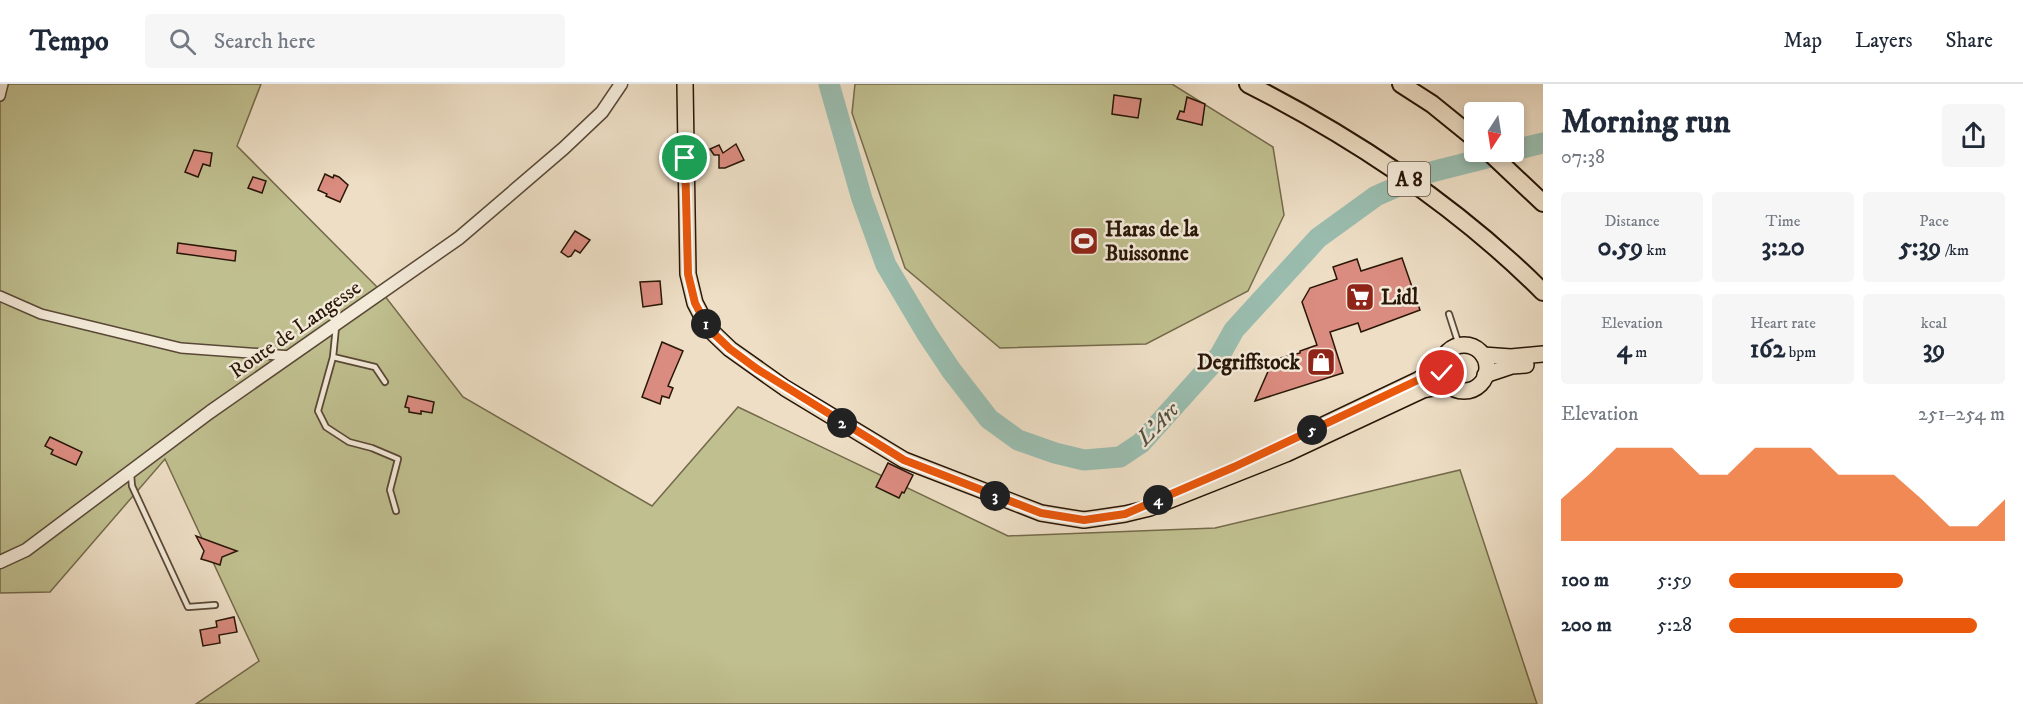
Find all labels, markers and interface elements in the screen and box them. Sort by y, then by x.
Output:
search box [145,14,565,68]
text: Tempo [30,24,109,59]
icon: search [166,25,199,58]
text: Search here [214,28,315,55]
text: Map [1783,28,1822,54]
text: Layers [1855,28,1913,54]
text: Share [1946,28,1993,54]
north arrow [1464,102,1524,162]
map controls [1464,102,1524,162]
text: Morning run [1561,102,1730,143]
button: share [1942,104,2005,167]
pin [659,132,710,183]
icon: arrive [668,141,701,174]
text: 07:38 [1561,145,1605,170]
road number: A 8 [1388,162,1430,196]
text: Distance [1604,211,1660,231]
text: Time [1766,211,1800,231]
text: Pace [1919,211,1949,231]
place label: Haras de la Buissonne [1105,217,1200,267]
sports icon: Haras de la Buissonne [1068,225,1100,257]
text: 0.59 [1597,231,1643,264]
text: 3:20 [1761,231,1805,264]
text: 5:39 [1899,231,1941,264]
text: km [1643,240,1667,260]
text: /km [1941,240,1969,260]
street label: Route de Langesse [225,275,367,385]
supermarket icon: Lidl [1344,281,1376,313]
place label: Lidl [1381,285,1419,311]
pin: 1 [691,309,721,339]
text: Elevation [1601,313,1663,333]
text: Heart rate [1750,313,1816,333]
text: kcal [1921,313,1947,333]
text: 1 [703,314,709,334]
text: 4 [1617,333,1632,366]
text: 162 [1750,333,1785,366]
text: 39 [1923,333,1945,366]
text: m [1632,342,1647,362]
text: bpm [1785,342,1816,362]
shop icon: Degriffstock [1305,346,1337,378]
pin [1416,347,1467,398]
place label: Degriffstock [1197,350,1301,376]
icon: check [1425,356,1458,389]
water label: L'Arc [1130,396,1186,453]
text: Elevation [1561,402,1638,427]
text: 251–254 m [1918,402,2005,427]
pin: 2 [827,408,857,438]
text: 2 [838,413,846,433]
pin: 5 [1297,415,1327,445]
text: 5 [1308,420,1316,440]
pin: 3 [980,481,1010,511]
pin: 4 [1143,485,1173,515]
text: 3 [992,486,998,506]
text: 4 [1153,490,1163,510]
text: 100 m [1561,568,1609,593]
text: 5:59 [1657,568,1692,593]
text: 200 m [1561,613,1612,638]
text: 5:28 [1657,613,1692,638]

